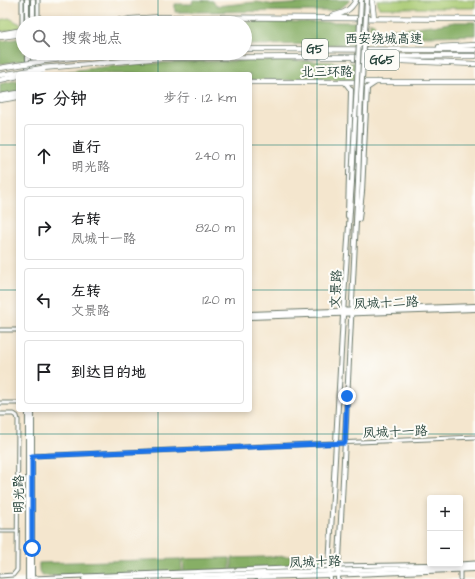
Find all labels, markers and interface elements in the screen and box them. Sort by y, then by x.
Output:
search box [16,16,252,60]
icon: search [30,27,52,49]
text: 搜索地点 [62,28,122,49]
street label: 西安绕城高速 [345,30,423,48]
road number: G5 [302,39,328,59]
road number: G65 [365,50,399,70]
street label: 北三环路 [301,63,353,81]
text: 15 分钟 [32,87,87,111]
text: 步行 · 1.2 km [164,89,236,107]
text: 直行 [71,137,101,158]
icon: ahead [33,145,55,167]
text: 240 m [195,147,235,165]
text: 明光路 [71,158,110,176]
text: 右转 [71,209,101,230]
icon: right [33,217,55,239]
text: 820 m [196,219,235,237]
text: 凤城十一路 [71,230,136,248]
street label: 文景路 [326,269,346,309]
text: 左转 [71,281,101,302]
icon: left [33,289,55,311]
text: 120 m [202,291,235,309]
street label: 凤城十二路 [353,293,419,313]
text: 文景路 [71,302,110,320]
icon: arrive [33,361,55,383]
text: 到达目的地 [71,362,146,383]
route end [338,387,356,405]
street label: 凤城十一路 [362,422,428,442]
street label: 明光路 [10,474,28,514]
map controls [427,495,463,567]
button: + [427,495,463,531]
button: − [427,531,463,567]
route start [23,539,41,557]
street label: 凤城十路 [289,552,341,572]

